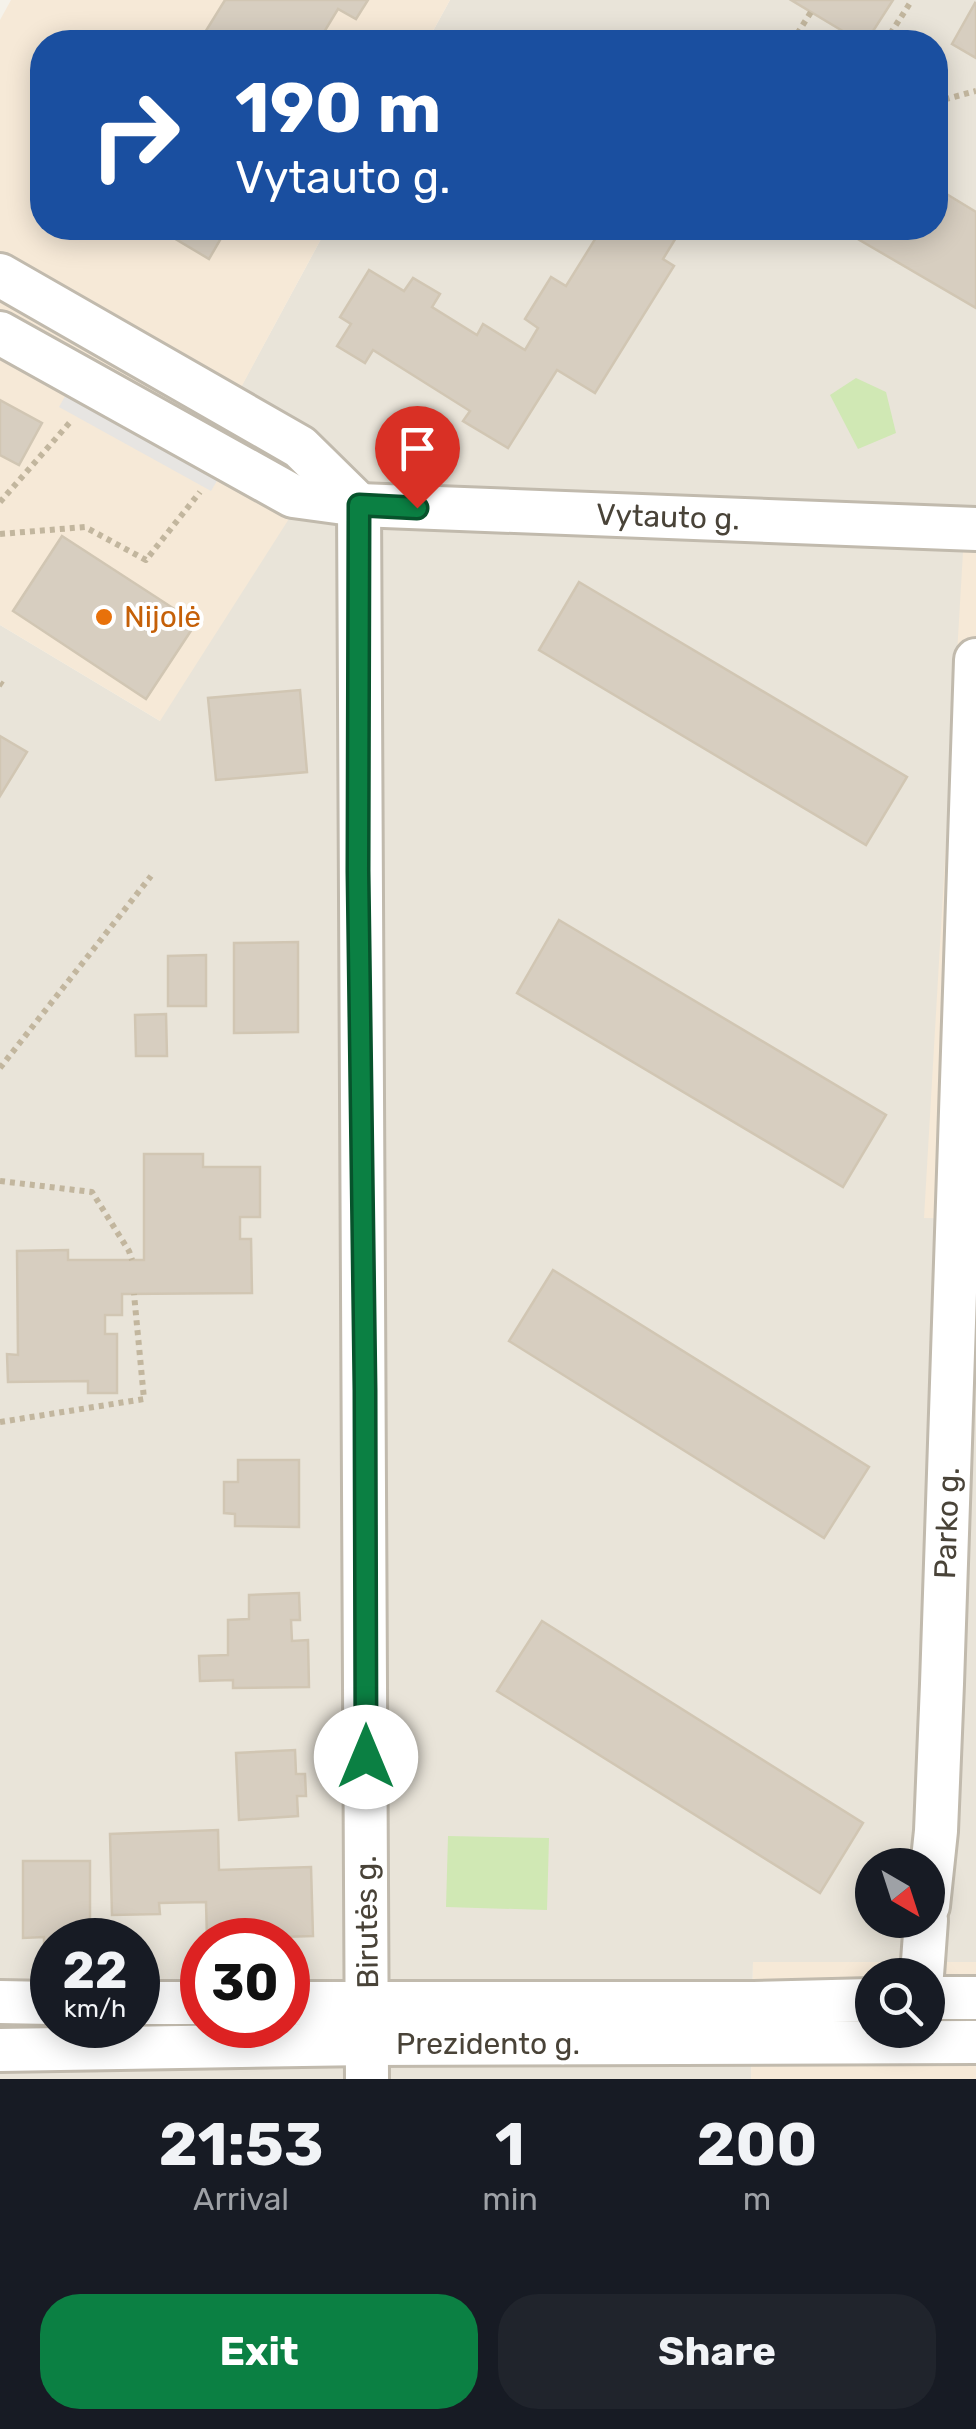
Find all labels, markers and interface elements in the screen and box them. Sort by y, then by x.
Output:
text: 190 m [235,67,441,150]
icon: right [70,70,200,200]
text: Vytauto g. [235,151,451,204]
pin [375,406,460,509]
icon: arrive [390,421,445,476]
street label: Vytauto g. [596,497,740,537]
place label: Nijolė [124,599,201,635]
marker: Nijolė [93,606,115,628]
street label: Parko g. [927,1467,967,1579]
position arrow [314,1705,418,1809]
north arrow [855,1848,945,1938]
map controls [855,1848,945,2048]
street label: Birutės g. [348,1855,386,1989]
speed limit sign: 30 [180,1918,310,2048]
text: 22 [63,1941,128,2001]
button: search [855,1958,945,2048]
text: km/h [64,1994,126,2023]
street label: Prezidento g. [396,2026,580,2062]
text: 21:53 [159,2109,323,2180]
text: 1 [495,2109,525,2180]
text: 200 [697,2109,817,2180]
text: Arrival [193,2180,289,2218]
text: min [482,2180,538,2218]
text: m [743,2180,771,2218]
button: Exit [40,2294,478,2409]
button: Share [498,2294,936,2409]

